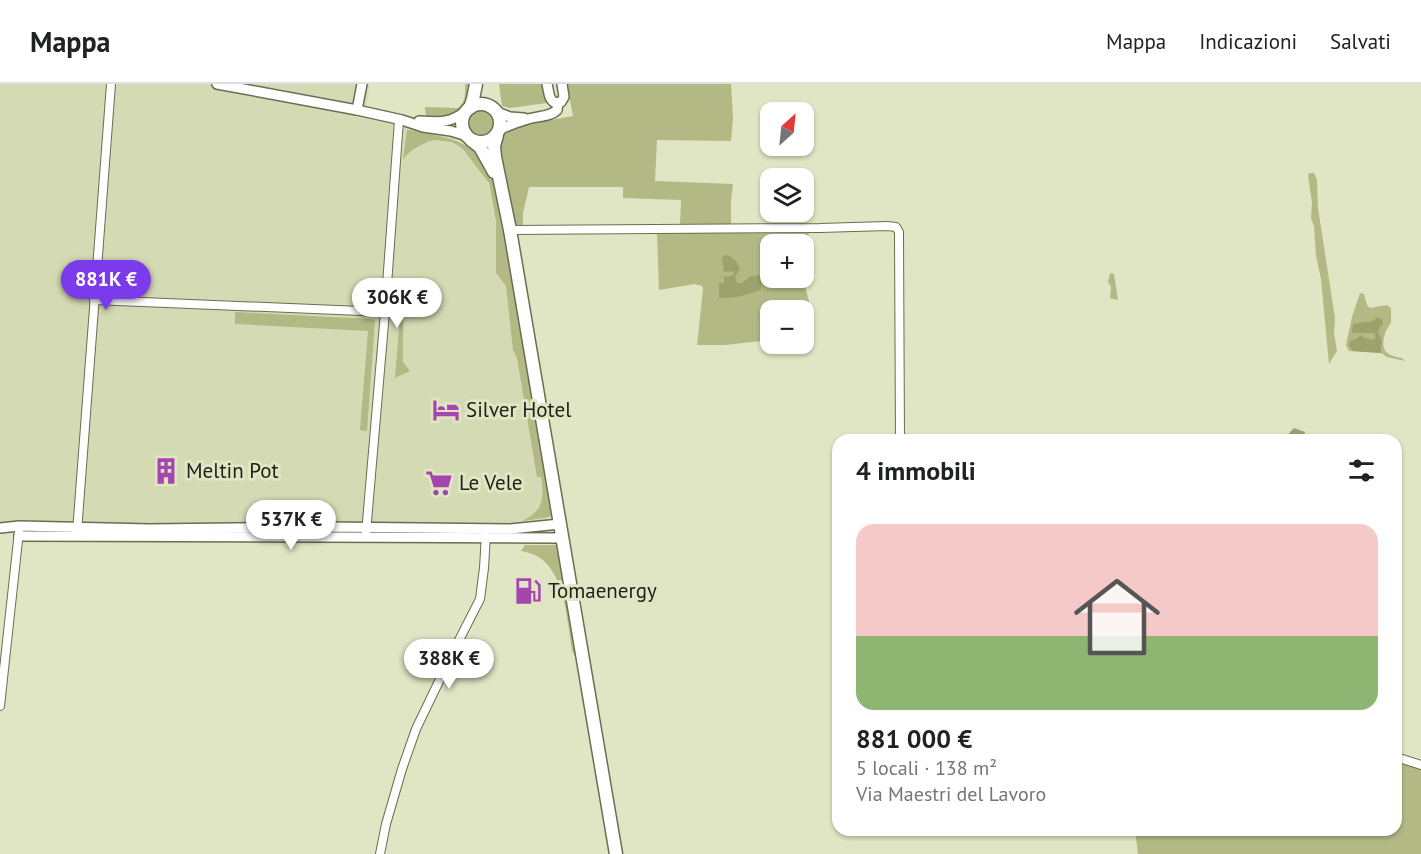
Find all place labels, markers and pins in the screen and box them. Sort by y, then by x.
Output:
pin: 881K € [57,260,155,311]
pin: 306K € [348,278,446,329]
hotel icon: Silver Hotel [431,395,461,425]
place label: Silver Hotel [466,396,571,423]
building icon: Meltin Pot [151,456,181,486]
place label: Meltin Pot [186,457,279,484]
supermarket icon: Le Vele [424,468,454,498]
place label: Le Vele [459,469,522,496]
pin: 537K € [242,500,340,551]
fuel station icon: Tomaenergy [513,576,543,606]
place label: Tomaenergy [548,577,657,604]
pin: 388K € [400,639,498,690]

